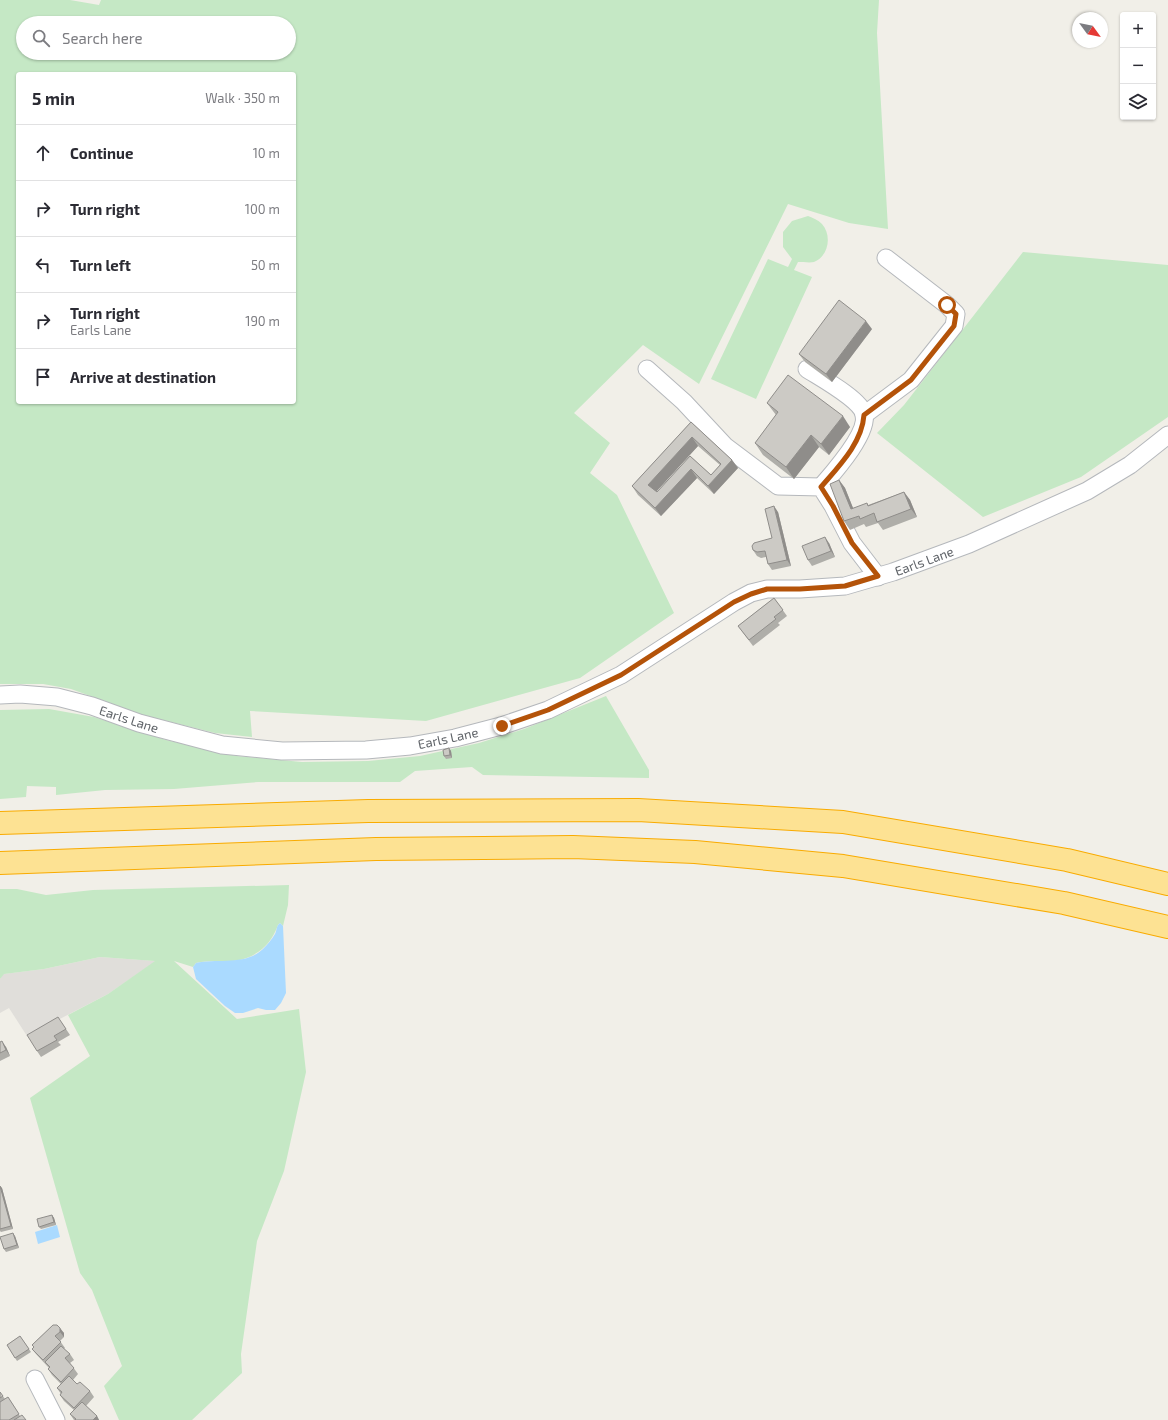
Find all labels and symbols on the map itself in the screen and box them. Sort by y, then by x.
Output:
north arrow [1072,12,1108,48]
route start [938,296,956,314]
street label: Earls Lane [892,543,956,579]
street label: Earls Lane [97,702,161,736]
route end [493,717,511,735]
street label: Earls Lane [416,724,480,752]

